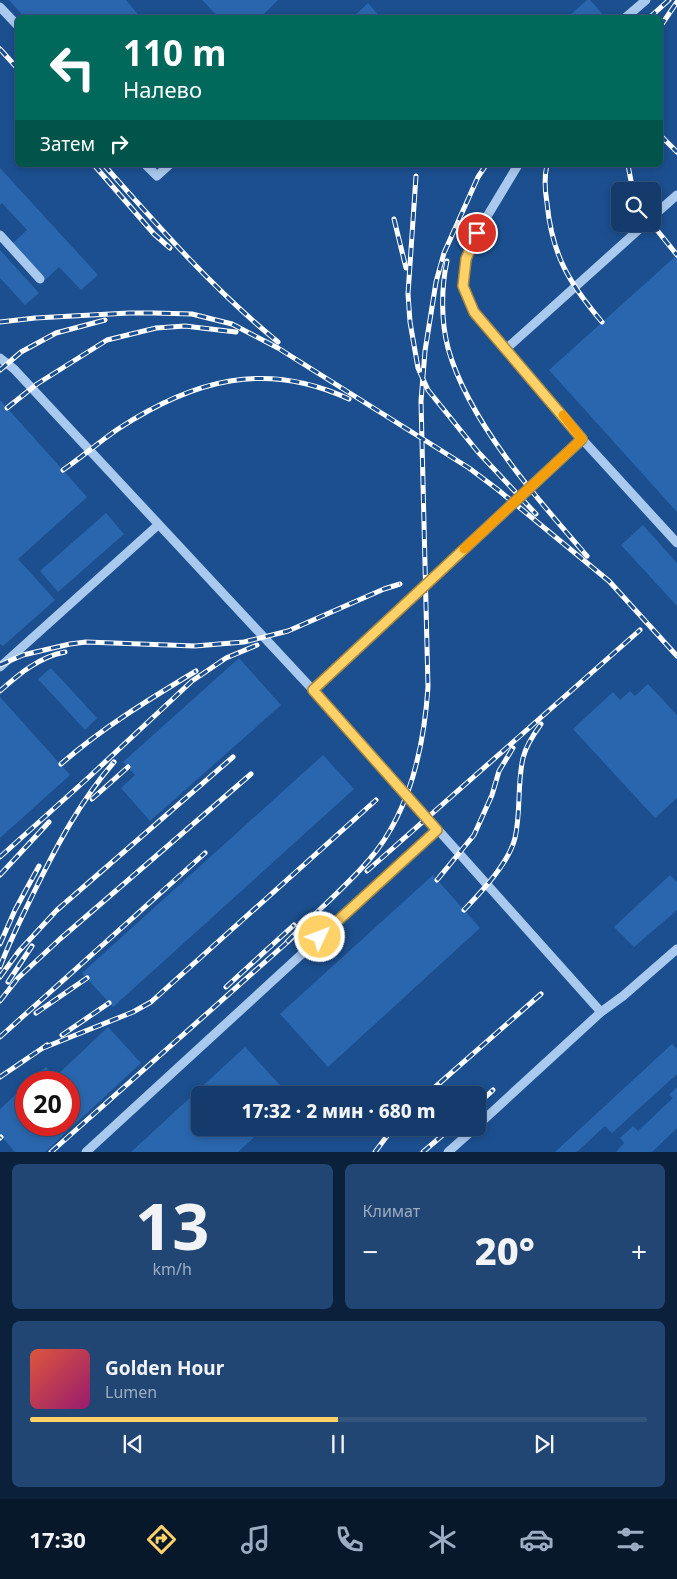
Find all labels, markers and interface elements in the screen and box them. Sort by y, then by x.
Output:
text: 110 m [123,29,226,76]
icon: left [40,35,105,100]
text: Налево [123,74,202,104]
icon: right [105,130,133,158]
text: Затем [40,131,95,157]
map controls [611,182,661,232]
button: search [611,182,661,232]
pin [456,212,498,254]
icon: arrive [463,219,491,247]
position arrow [293,910,345,962]
speed limit sign: 20 [15,1071,80,1136]
text: 17:32 · 2 мин · 680 m [242,1098,435,1124]
text: 13 [135,1181,209,1269]
text: Климат [363,1200,420,1222]
text: 20° [475,1224,535,1276]
text: − [363,1232,379,1270]
text: + [631,1232,647,1270]
text: km/h [153,1258,192,1280]
text: Golden Hour [105,1355,224,1381]
text: Lumen [105,1381,157,1403]
icon: previous [119,1430,147,1458]
icon: pause [324,1430,352,1458]
icon: next [530,1430,558,1458]
icon: directions [144,1522,179,1557]
icon: music [238,1522,273,1557]
icon: phone [332,1522,367,1557]
icon: climate [425,1522,460,1557]
icon: car [519,1522,554,1557]
icon: filters [613,1522,648,1557]
text: 17:30 [29,1524,86,1554]

